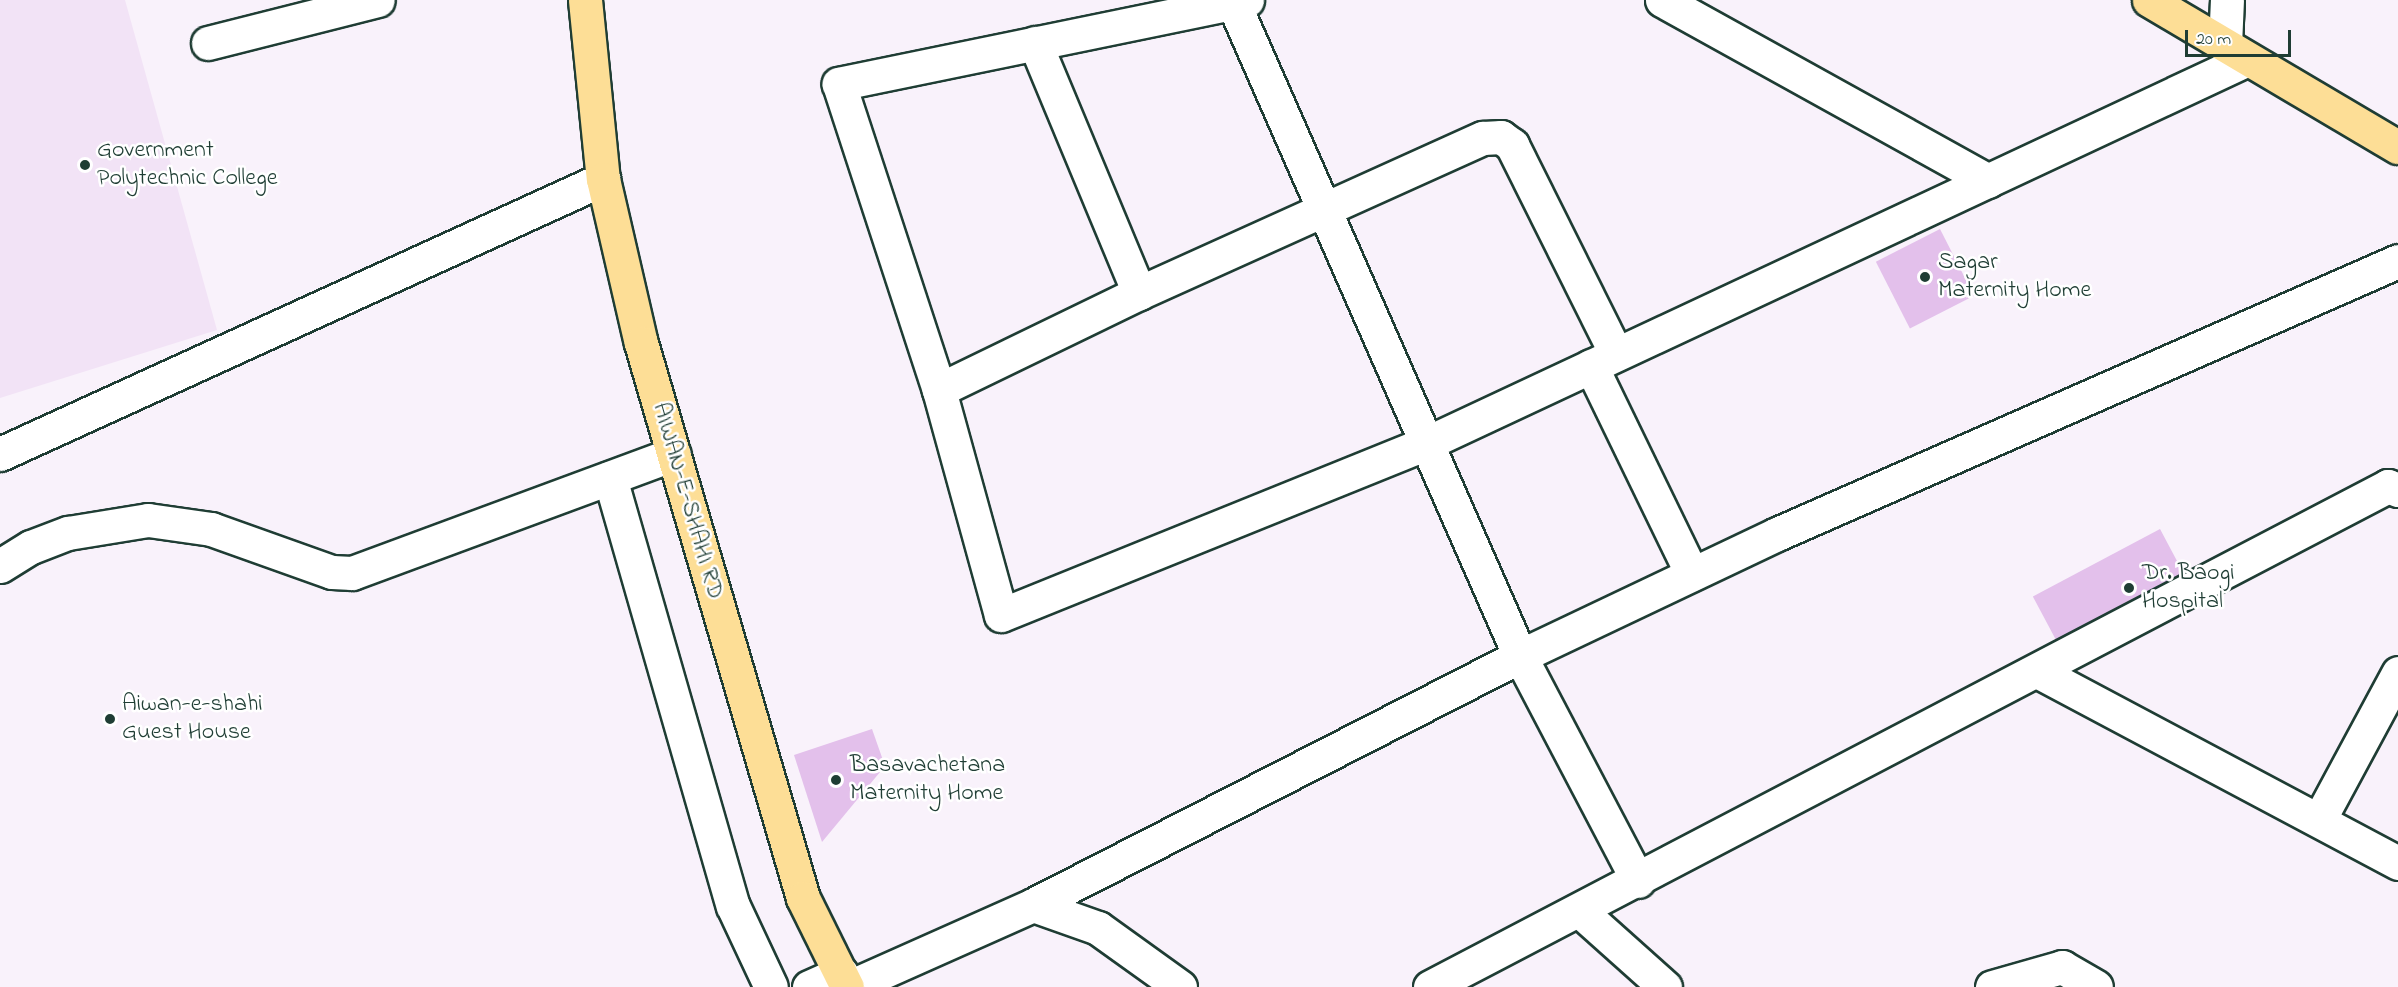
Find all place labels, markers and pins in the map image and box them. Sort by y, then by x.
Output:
place label: Government Polytechnic College [97,137,278,193]
marker: Government Polytechnic College [78,158,92,172]
place label: Sagar Maternity Home [1938,249,2091,305]
marker: Sagar Maternity Home [1916,268,1934,286]
place label: Dr. Baogi Hospital [2142,560,2235,616]
marker: Dr. Baogi Hospital [2120,579,2138,597]
place label: Aiwan-e-shahi Guest House [122,691,263,747]
marker: Aiwan-e-shahi Guest House [103,712,117,726]
place label: Basavachetana Maternity Home [850,752,1005,808]
marker: Basavachetana Maternity Home [827,771,845,789]

